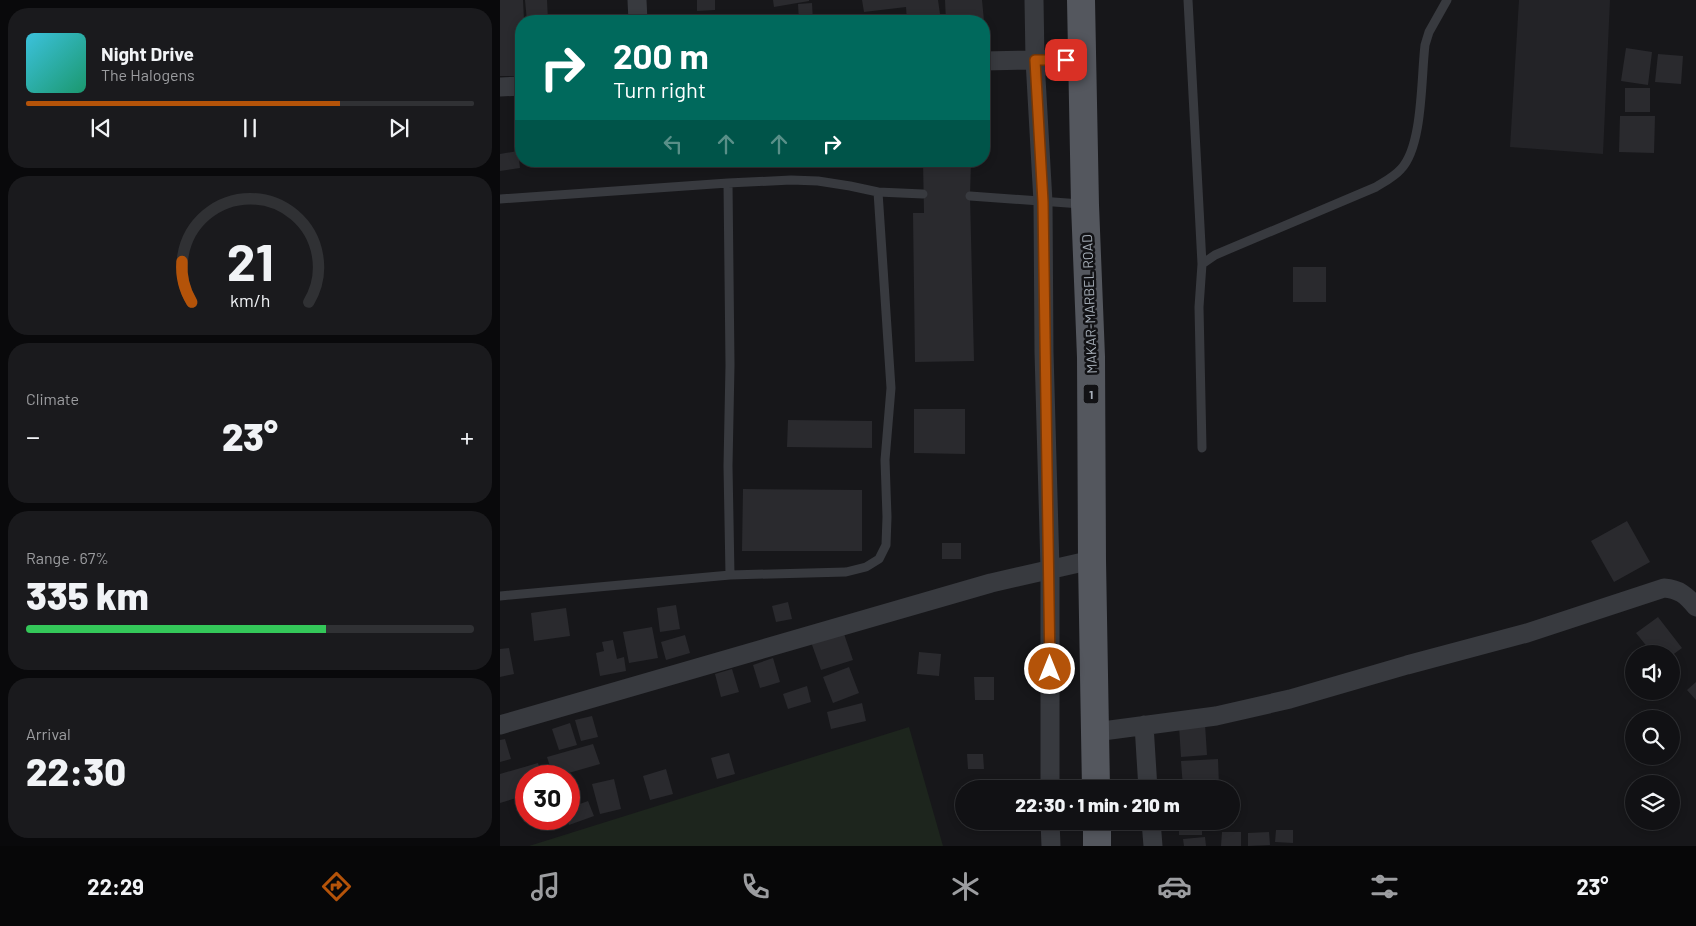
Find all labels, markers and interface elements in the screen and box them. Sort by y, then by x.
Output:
text: 200 m [613,34,709,76]
icon: right [530,35,595,100]
pin [1045,39,1087,81]
text: Night Drive [101,42,194,65]
icon: arrive [1052,46,1080,74]
text: The Halogens [101,65,195,84]
text: Turn right [613,76,706,102]
icon: previous [87,114,115,142]
icon: pause [236,114,264,142]
icon: next [385,114,413,142]
icon: left [659,130,687,158]
icon: ahead [712,130,740,158]
icon: ahead [765,130,793,158]
icon: right [818,130,846,158]
text: 21 [226,229,274,291]
street label: MAKAR-MARBEL ROAD [1078,234,1100,374]
text: km/h [230,289,270,311]
road number: 1 [1084,384,1098,404]
text: Climate [26,389,79,408]
text: 23° [222,413,278,459]
text: − [26,419,40,453]
text: + [460,419,474,453]
text: Range · 67% [26,548,109,567]
text: 335 km [26,572,149,618]
position arrow [1023,642,1075,694]
map controls [1625,645,1680,830]
button: sound [1625,645,1680,700]
button: search [1625,710,1680,765]
text: Arrival [26,724,71,743]
text: 22:30 [26,748,126,794]
speed limit sign: 30 [515,765,580,830]
button: layers [1625,775,1680,830]
text: 22:30 · 1 min · 210 m [1015,793,1180,816]
icon: directions [319,869,354,904]
icon: music [528,869,563,904]
icon: phone [738,869,773,904]
icon: climate [948,869,983,904]
icon: car [1157,869,1192,904]
icon: filters [1367,869,1402,904]
text: 22:29 [87,873,144,899]
text: 23° [1576,873,1609,899]

